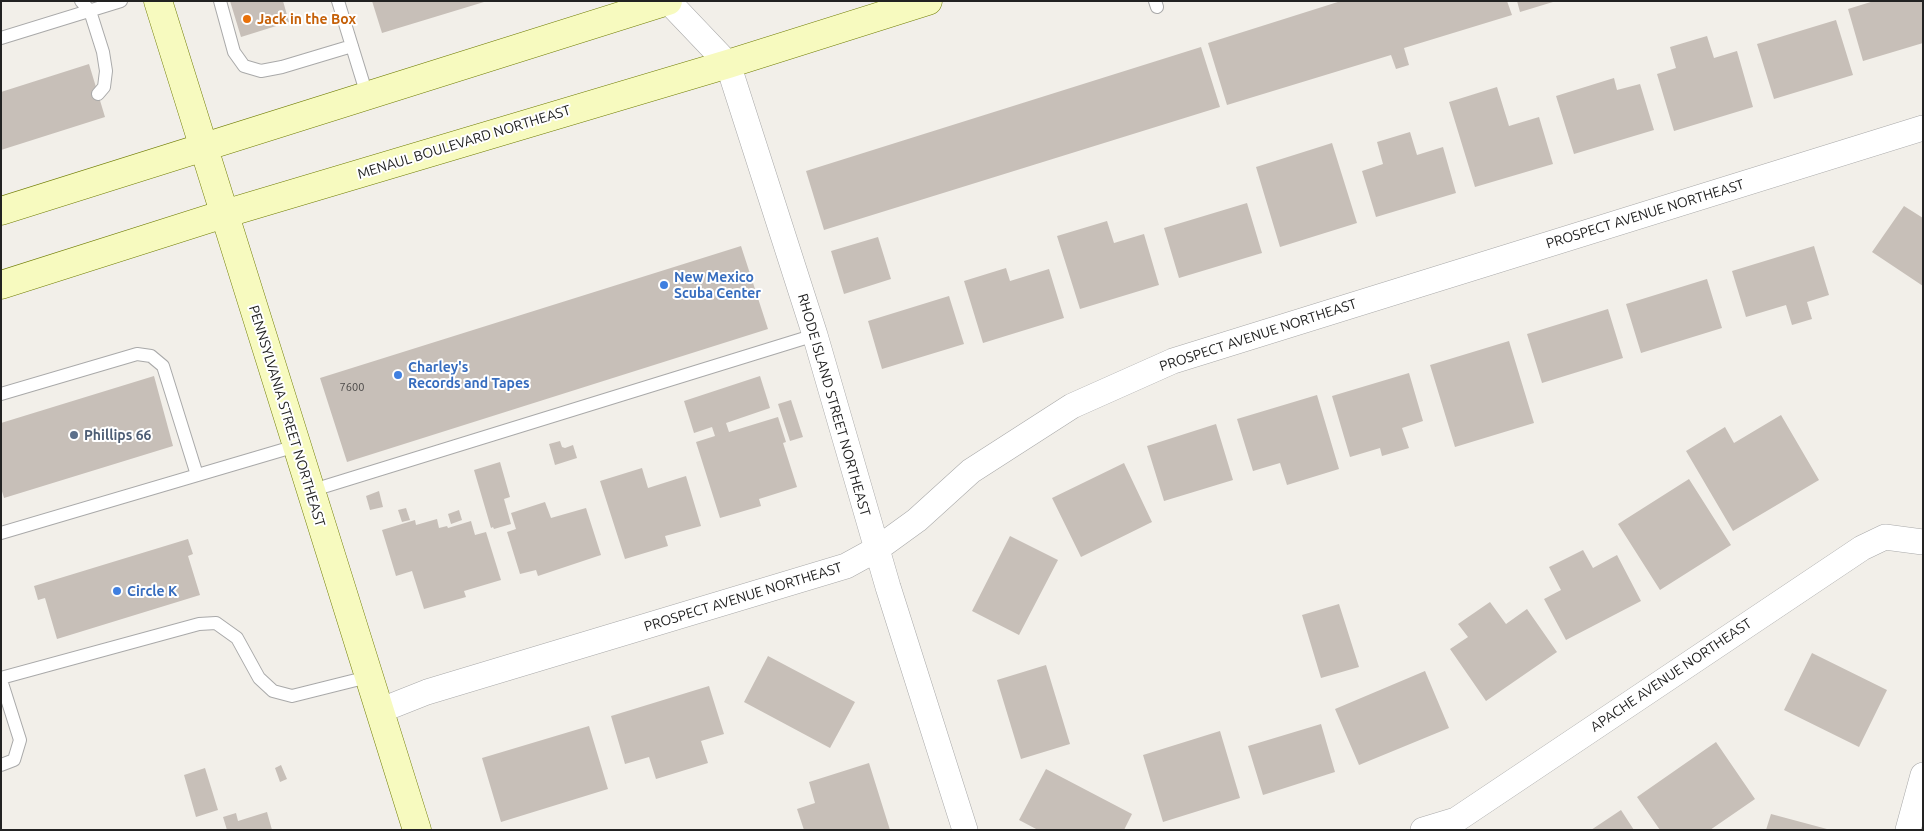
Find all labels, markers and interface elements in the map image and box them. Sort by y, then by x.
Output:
place label: Jack in the Box [257,11,356,27]
marker: Jack in the Box [241,13,253,25]
street label: MENAUL BOULEVARD NORTHEAST [355,102,573,182]
street label: PROSPECT AVENUE NORTHEAST [1544,176,1746,252]
place label: New Mexico Scuba Center [674,269,761,302]
marker: New Mexico Scuba Center [658,279,670,291]
street label: RHODE ISLAND STREET NORTHEAST [794,292,874,518]
street label: PROSPECT AVENUE NORTHEAST [1157,295,1359,375]
street label: PENNSYLVANIA STREET NORTHEAST [245,303,329,529]
place label: Charley's Records and Tapes [408,359,530,392]
marker: Charley's Records and Tapes [392,369,404,381]
house number: 7600 [340,380,364,394]
place label: Phillips 66 [84,427,151,443]
marker: Phillips 66 [68,429,80,441]
street label: PROSPECT AVENUE NORTHEAST [642,559,844,635]
place label: Circle K [127,583,177,599]
marker: Circle K [111,585,123,597]
street label: APACHE AVENUE NORTHEAST [1587,615,1755,735]

